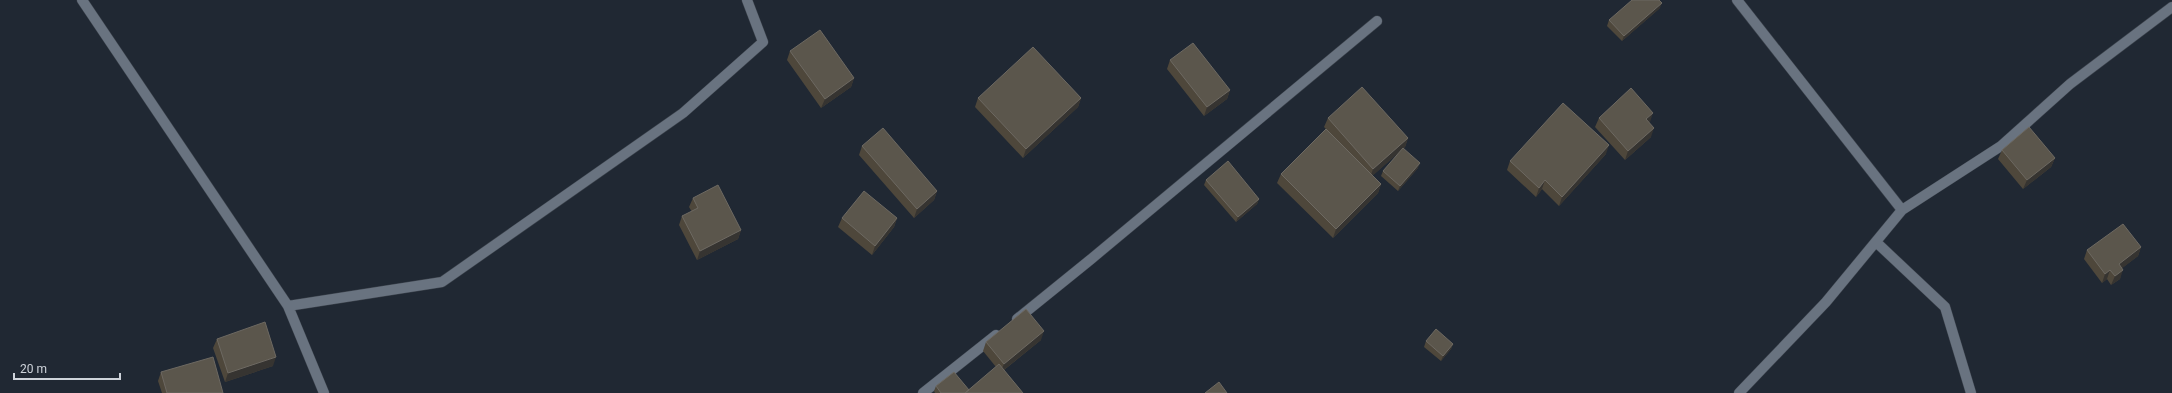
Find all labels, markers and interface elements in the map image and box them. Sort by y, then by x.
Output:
scale bar [14,355,120,381]
text: 20 m [20,362,47,376]

